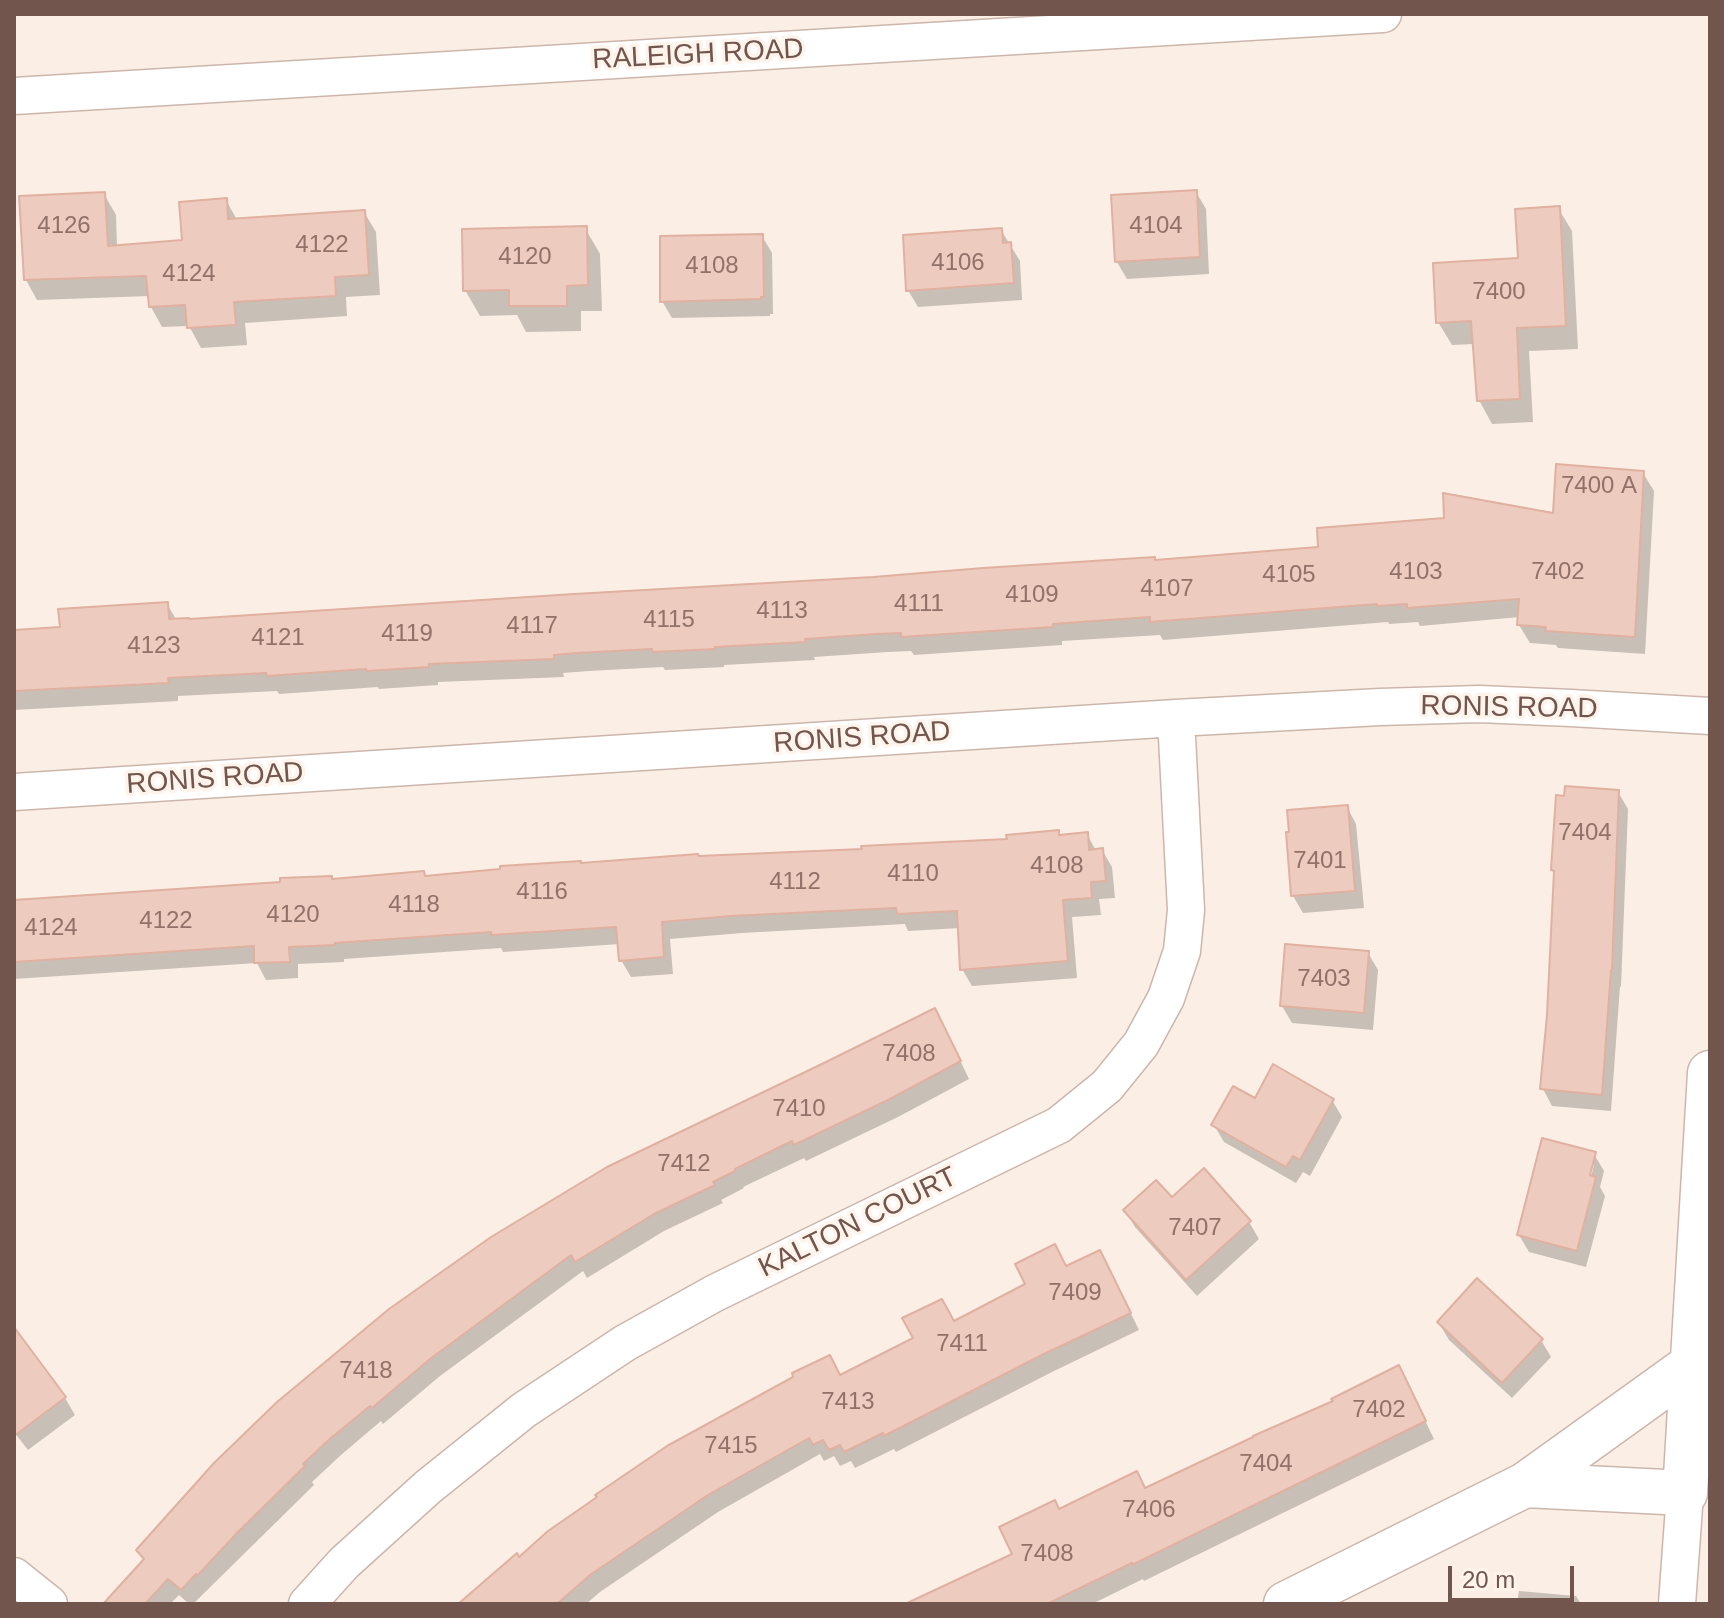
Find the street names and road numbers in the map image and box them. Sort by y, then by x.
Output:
street label: RALEIGH ROAD [591,33,805,77]
street label: RONIS ROAD [1420,690,1598,726]
street label: RONIS ROAD [772,715,952,761]
street label: RONIS ROAD [125,756,305,802]
street label: KALTON COURT [753,1160,963,1286]

